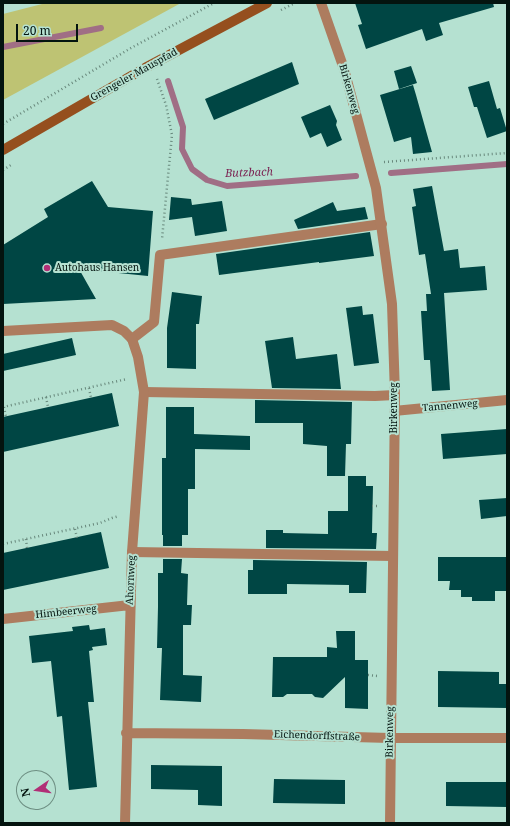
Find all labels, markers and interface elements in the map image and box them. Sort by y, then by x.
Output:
scale bar [18,16,80,42]
text: 20 m [23,22,51,39]
street label: Grengeler Mauspfad [88,46,180,104]
street label: Birkenweg [336,63,362,115]
water label: Butzbach [225,166,273,180]
place label: Autohaus Hansen [55,262,139,274]
marker: Autohaus Hansen [42,263,52,273]
street label: Birkenweg [388,382,400,434]
street label: Tannenweg [422,398,478,414]
street label: Ahornweg [124,555,138,605]
street label: Himbeerweg [35,603,97,621]
street label: Birkenweg [384,706,396,758]
street label: Eichendorffstraße [274,728,360,744]
north arrow [16,770,56,810]
text: N [17,787,33,799]

